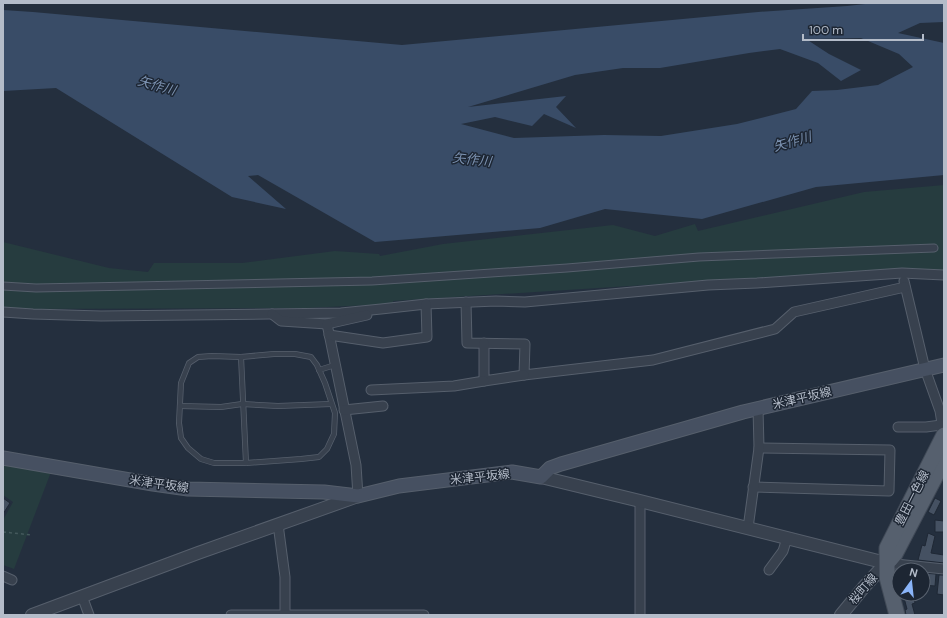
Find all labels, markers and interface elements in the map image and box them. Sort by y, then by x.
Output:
scale bar [803,16,923,42]
text: 100 m [809,22,843,38]
water label: 矢作川 [136,72,180,100]
water label: 矢作川 [771,127,815,155]
water label: 矢作川 [452,149,494,170]
street label: 米津平坂線 [771,383,833,413]
street label: 米津平坂線 [449,466,511,488]
street label: 豊田一色線 [891,468,933,528]
street label: 米津平坂線 [128,472,190,496]
north arrow [891,562,931,602]
text: N [908,565,919,580]
street label: 桜町線 [845,570,881,608]

